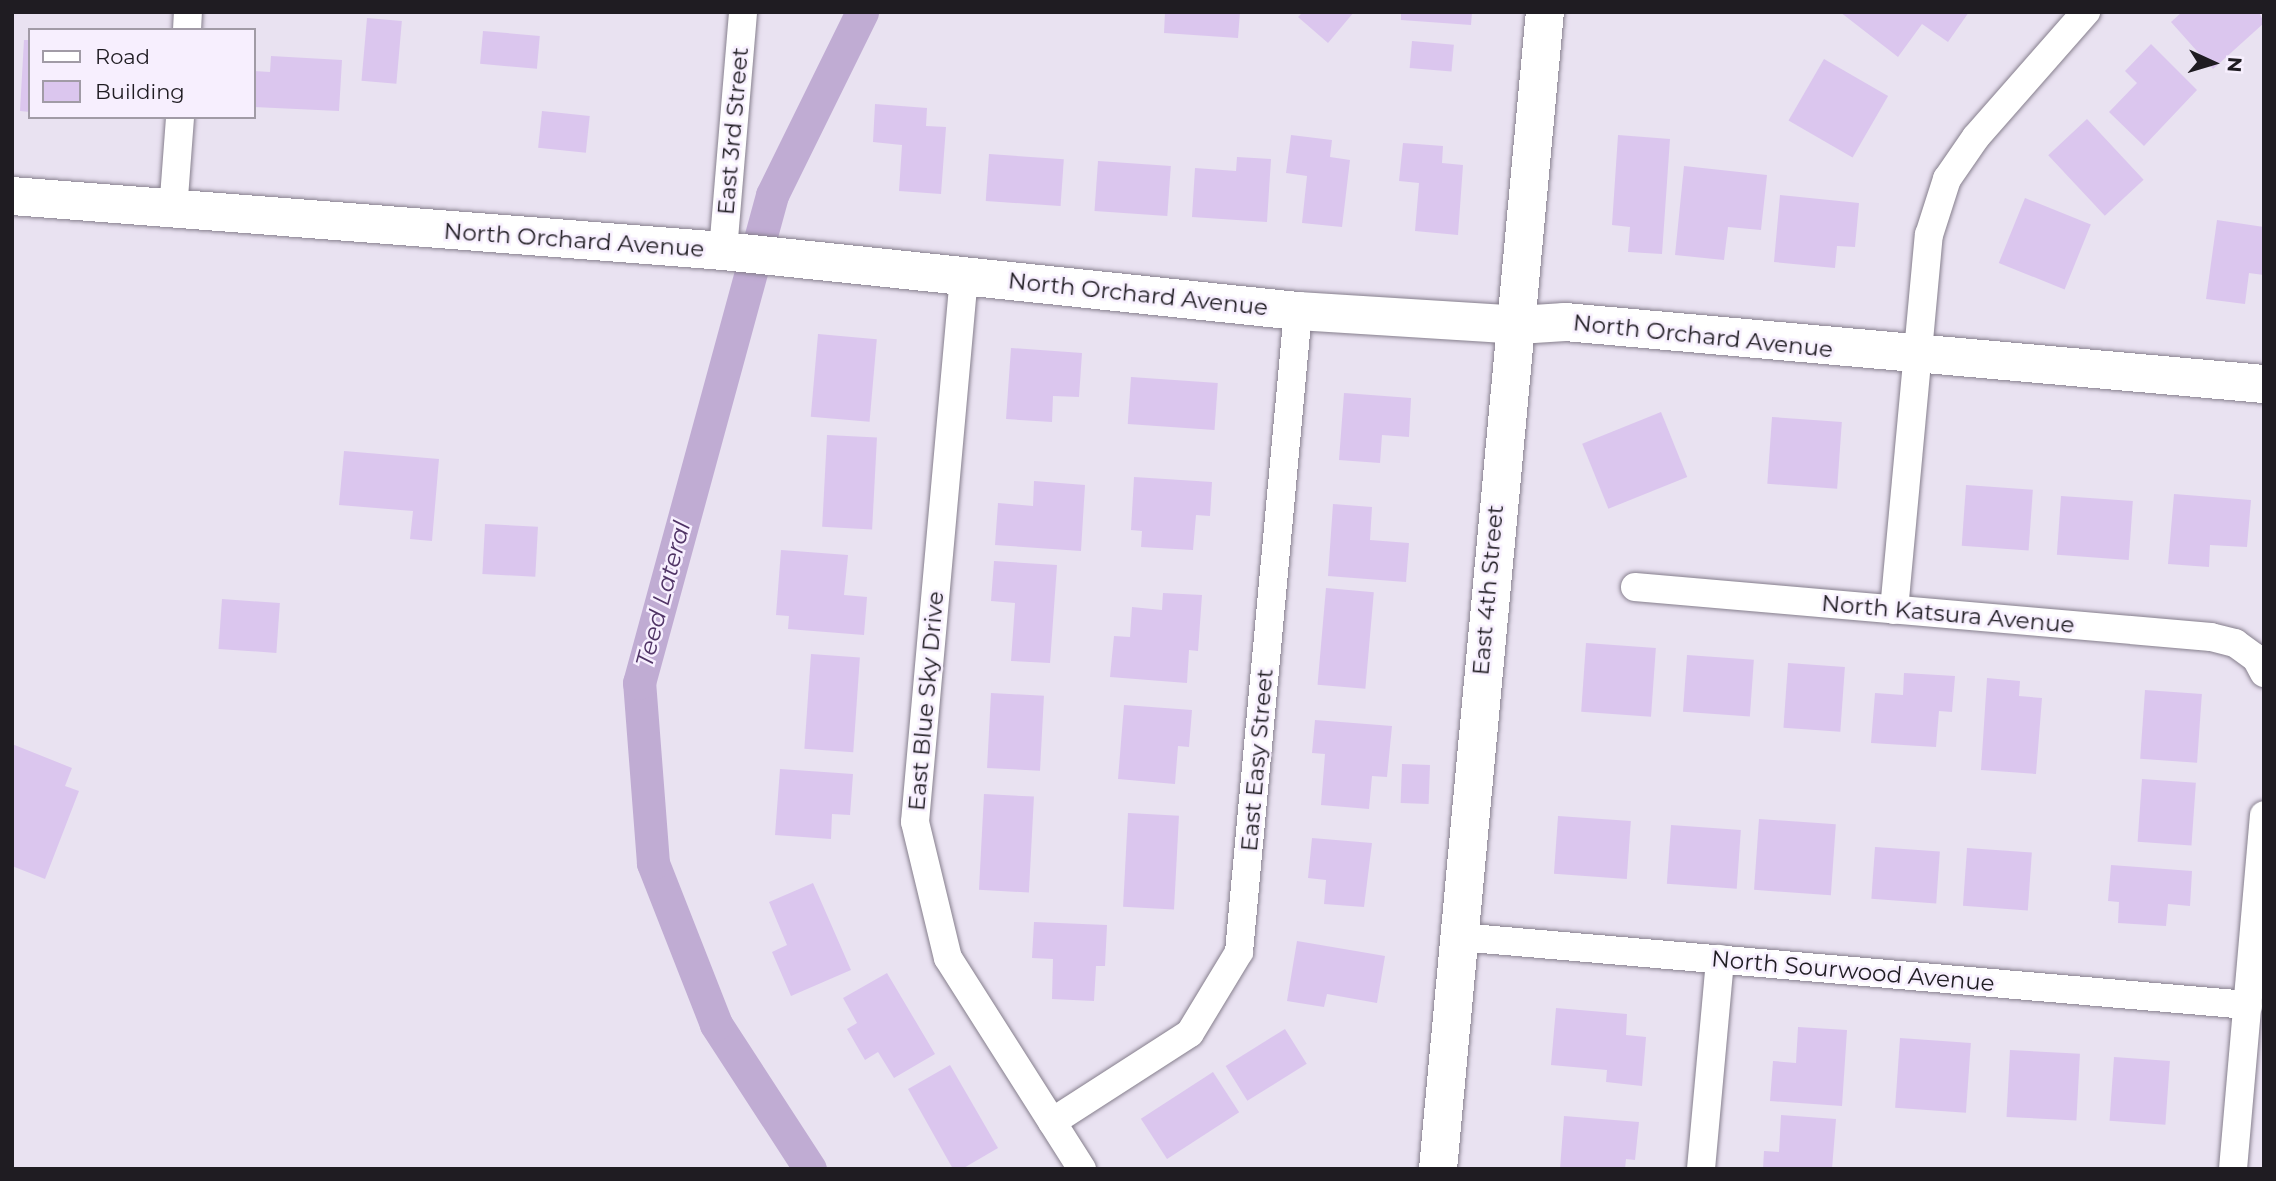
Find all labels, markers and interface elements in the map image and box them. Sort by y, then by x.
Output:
legend [28,28,256,119]
north arrow [2178,28,2248,98]
text: Road [95,44,150,69]
street label: East 3rd Street [712,46,754,216]
text: N [2222,56,2246,73]
text: Building [95,79,185,104]
street label: North Orchard Avenue [443,217,705,263]
street label: North Orchard Avenue [1007,267,1269,321]
street label: North Orchard Avenue [1572,309,1834,363]
street label: East 4th Street [1467,504,1509,676]
water label: Teed Lateral [630,518,696,670]
street label: North Katsura Avenue [1820,589,2076,639]
street label: East Blue Sky Drive [903,590,949,812]
street label: East Easy Street [1235,667,1279,853]
street label: North Sourwood Avenue [1710,945,1996,997]

